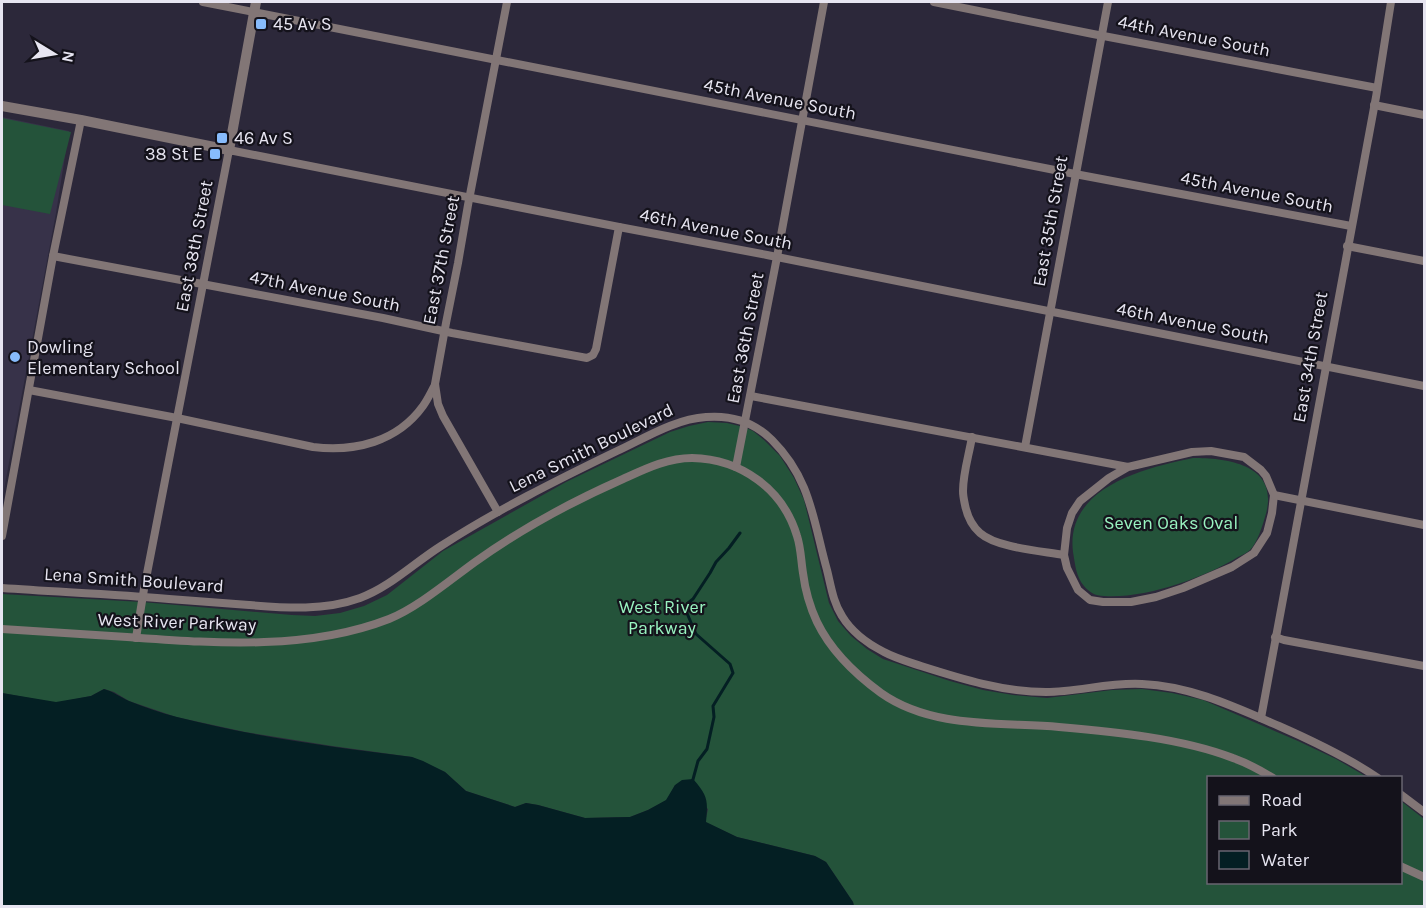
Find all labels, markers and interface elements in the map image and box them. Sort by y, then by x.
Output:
street label: 44th Avenue South [1116,10,1272,62]
place label: 45 Av S [273,13,332,35]
marker: 45 Av S [254,17,268,31]
north arrow [24,24,84,84]
text: N [58,49,79,64]
street label: 45th Avenue South [702,73,858,125]
place label: 46 Av S [234,127,293,149]
marker: 46 Av S [215,131,229,145]
place label: 38 St E [145,143,203,165]
marker: 38 St E [208,147,222,161]
street label: East 35th Street [1028,154,1072,288]
street label: 45th Avenue South [1179,166,1335,218]
street label: East 38th Street [170,178,218,314]
street label: East 37th Street [418,193,464,326]
street label: 46th Avenue South [638,203,794,255]
street label: 47th Avenue South [248,266,402,316]
street label: East 36th Street [722,271,769,405]
street label: East 34th Street [1288,290,1332,424]
street label: 46th Avenue South [1115,297,1271,349]
place label: Dowling Elementary School [27,336,180,379]
marker: Dowling Elementary School [8,350,22,364]
street label: Lena Smith Boulevard [505,399,677,497]
park label: Seven Oaks Oval [1104,512,1238,534]
street label: Lena Smith Boulevard [43,563,225,597]
park label: West River Parkway [619,596,706,639]
street label: West River Parkway [97,608,257,636]
legend [1207,776,1402,884]
text: Road [1261,789,1302,811]
text: Park [1261,819,1298,841]
text: Water [1261,849,1309,871]

